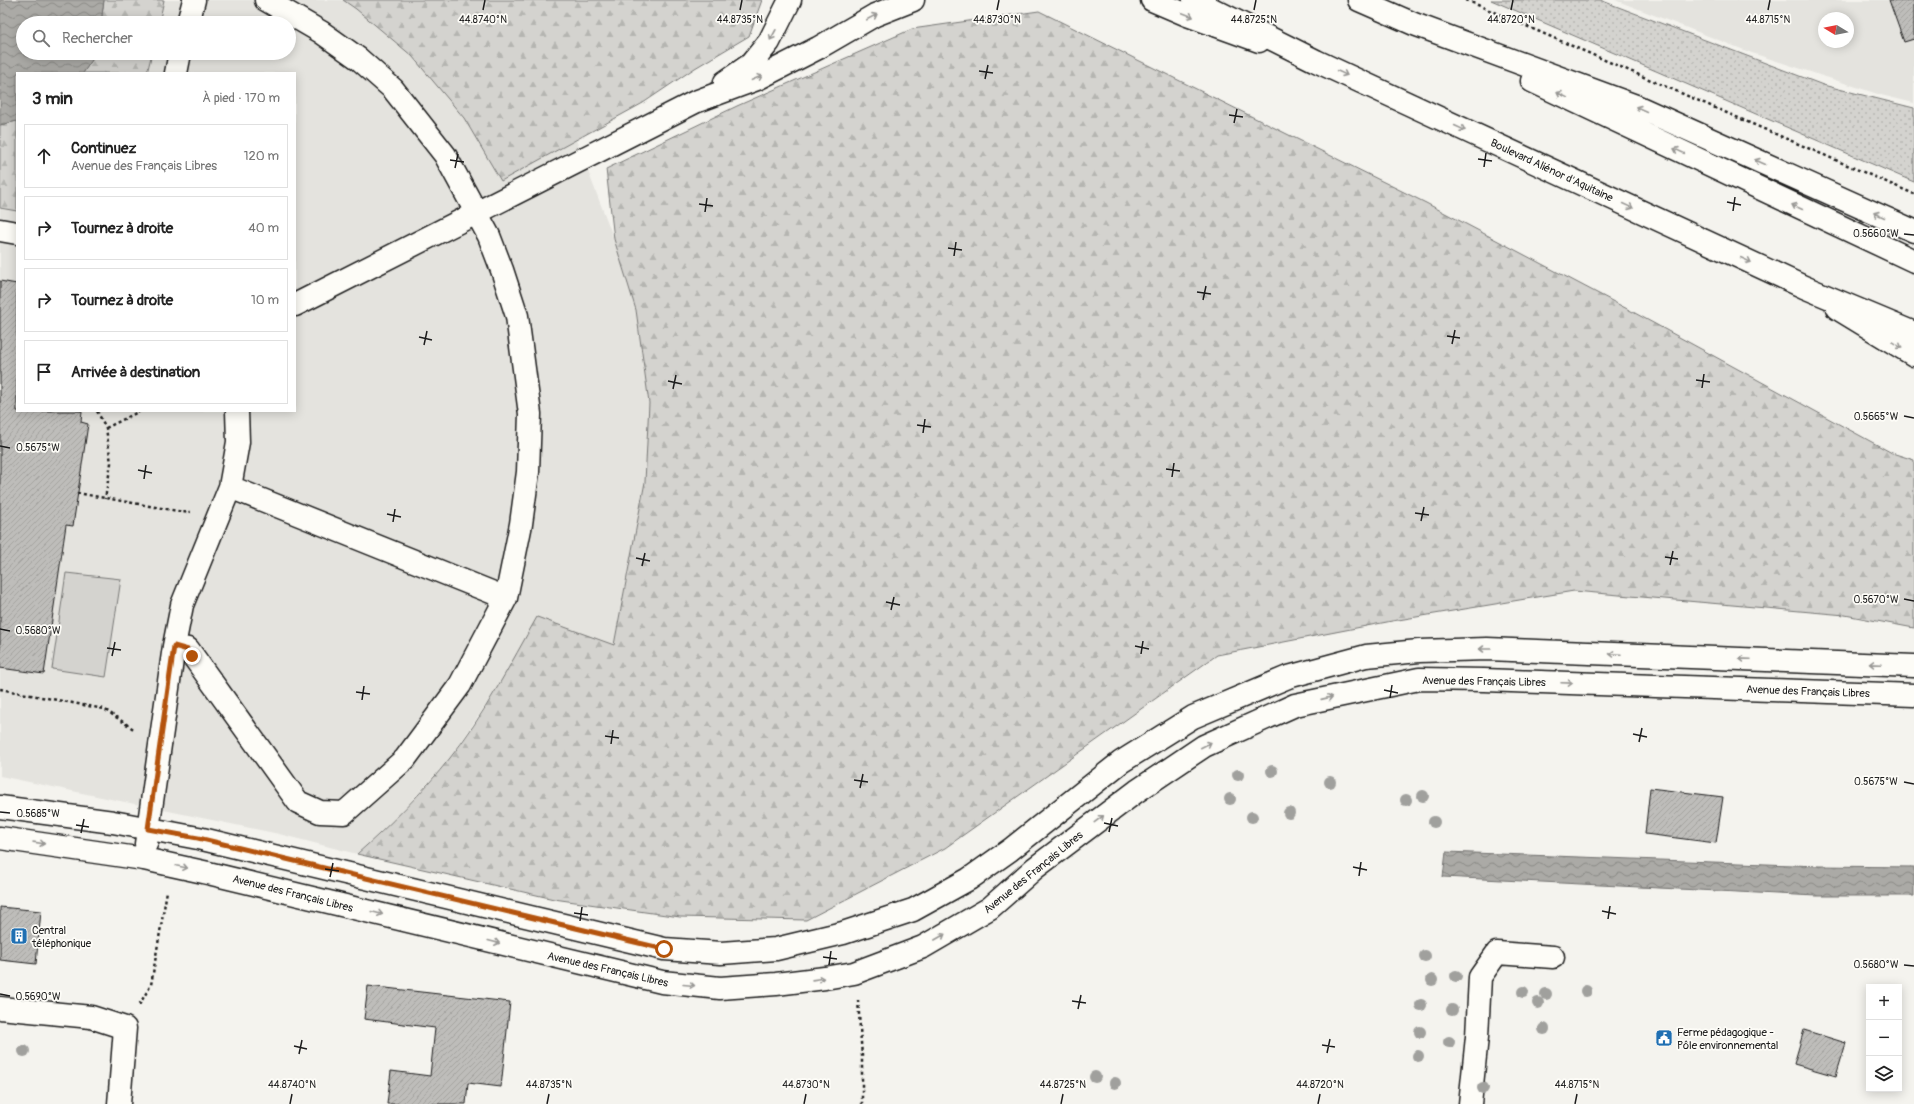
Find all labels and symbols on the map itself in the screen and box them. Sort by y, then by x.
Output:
one-way arrow [1182,12,1194,20]
north arrow [1818,12,1854,48]
one-way arrow [866,13,878,21]
text: 44.8740°N [459,14,507,26]
text: 44.8735°N [717,14,763,26]
text: 44.8730°N [973,14,1021,26]
text: 44.8725°N [1231,14,1277,26]
text: 44.8720°N [1487,14,1535,26]
text: 44.8715°N [1746,14,1791,26]
one-way arrow [768,29,776,41]
one-way arrow [1335,70,1347,77]
one-way arrow [751,74,763,82]
one-way arrow [1556,91,1568,98]
one-way arrow [1636,104,1648,112]
one-way arrow [1453,125,1465,132]
street label: Boulevard Aliénor d'Aquitaine [1488,136,1616,205]
one-way arrow [1673,147,1685,155]
one-way arrow [1754,157,1766,165]
one-way arrow [1622,203,1634,210]
one-way arrow [1791,203,1803,210]
one-way arrow [1873,210,1885,218]
text: 0.5660°W [1853,228,1899,240]
one-way arrow [1740,257,1752,264]
one-way arrow [1891,341,1903,349]
text: 0.5665°W [1854,411,1899,423]
text: 0.5675°W [16,442,60,454]
text: 0.5670°W [1853,594,1899,606]
text: 0.5680°W [15,625,61,637]
one-way arrow [1479,645,1492,653]
route end [183,647,201,665]
one-way arrow [1609,650,1622,658]
one-way arrow [1739,655,1752,663]
one-way arrow [1869,660,1882,668]
street label: Avenue des Français Libres [1422,674,1546,689]
one-way arrow [1560,679,1573,686]
street label: Avenue des Français Libres [1746,683,1870,700]
one-way arrow [1320,693,1333,701]
one-way arrow [1200,741,1212,748]
text: 0.5675°W [1854,776,1898,788]
text: 0.5685°W [16,808,60,820]
one-way arrow [1094,815,1105,823]
street label: Avenue des Français Libres [981,828,1086,916]
one-way arrow [32,840,45,847]
one-way arrow [175,864,188,872]
street label: Avenue des Français Libres [231,872,355,915]
one-way arrow [370,910,383,918]
place label: Central téléphonique [31,924,92,950]
building icon: Central téléphonique [9,926,29,946]
one-way arrow [934,933,946,941]
one-way arrow [487,938,500,946]
route start [655,940,673,958]
street label: Avenue des Français Libres [546,949,670,990]
text: 0.5680°W [1853,959,1899,971]
one-way arrow [811,975,824,983]
one-way arrow [682,981,695,989]
text: 0.5690°W [15,991,61,1003]
place label: Ferme pédagogique - Pôle environnemental [1677,1026,1778,1052]
public building icon: Ferme pédagogique - Pôle environnemental [1654,1028,1674,1048]
text: 44.8740°N [268,1079,316,1091]
text: 44.8735°N [526,1079,572,1091]
text: 44.8730°N [782,1079,830,1091]
text: 44.8725°N [1040,1079,1086,1091]
text: 44.8720°N [1296,1079,1344,1091]
text: 44.8715°N [1555,1079,1600,1091]

